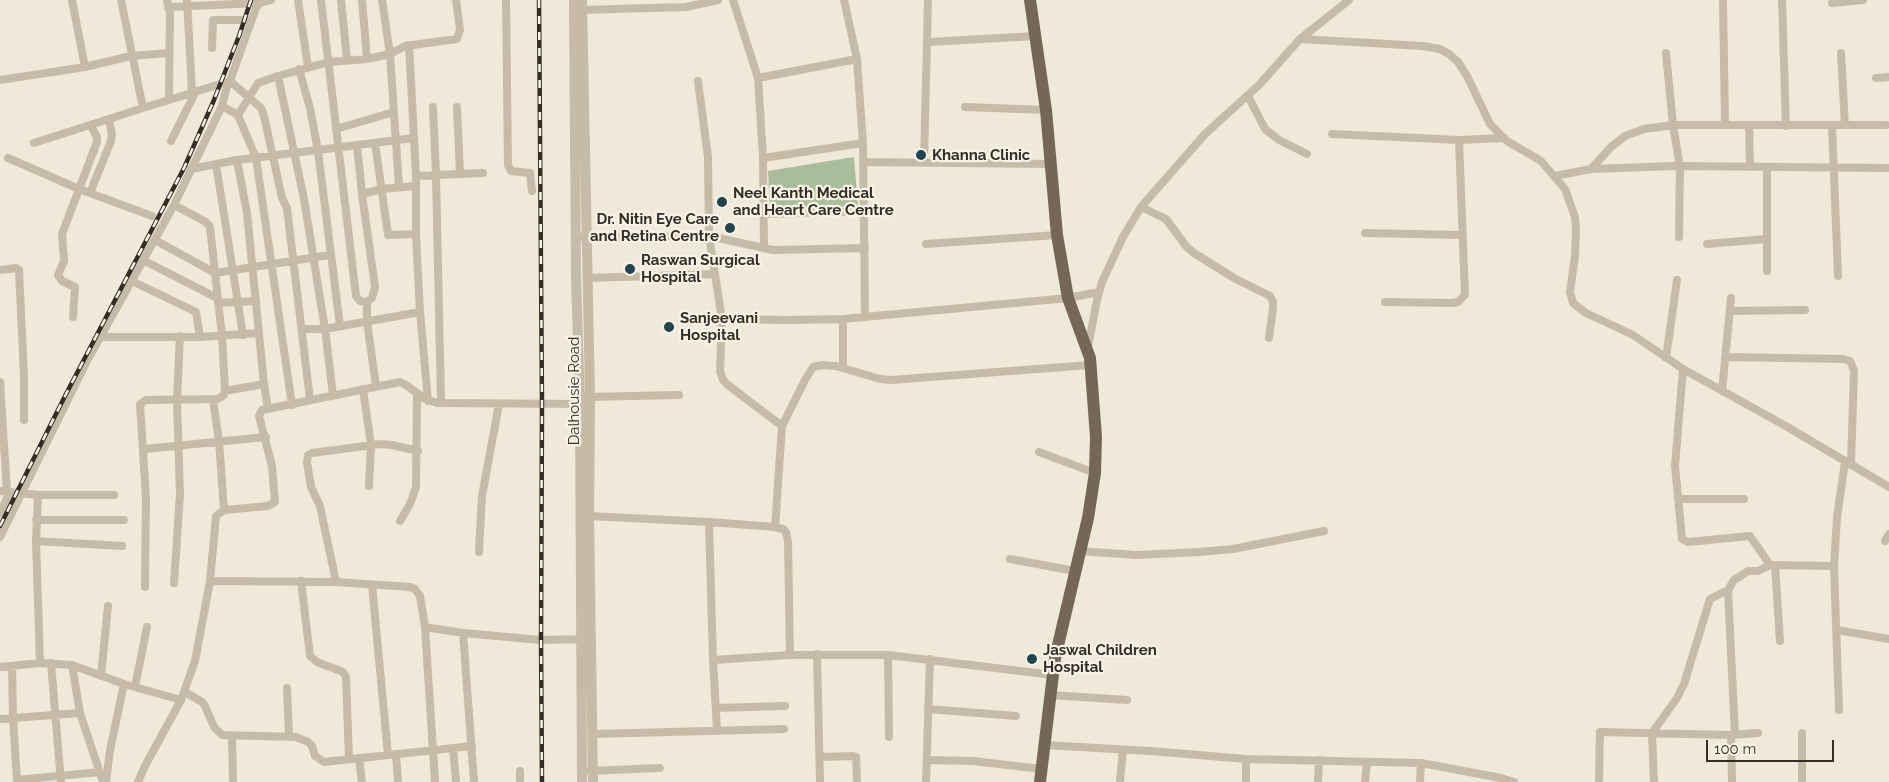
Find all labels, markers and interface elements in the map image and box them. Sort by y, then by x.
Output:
place label: Khanna Clinic [932,146,1030,164]
marker: Khanna Clinic [914,148,928,162]
place label: Neel Kanth Medical and Heart Care Centre [733,184,894,219]
marker: Neel Kanth Medical and Heart Care Centre [715,195,729,209]
place label: Dr. Nitin Eye Care and Retina Centre [590,210,719,245]
marker: Dr. Nitin Eye Care and Retina Centre [723,221,737,235]
place label: Raswan Surgical Hospital [641,251,760,286]
marker: Raswan Surgical Hospital [623,262,637,276]
place label: Sanjeevani Hospital [680,309,758,344]
marker: Sanjeevani Hospital [662,320,676,334]
street label: Dalhousie Road [565,337,583,445]
place label: Jaswal Children Hospital [1043,641,1157,676]
marker: Jaswal Children Hospital [1025,652,1039,666]
scale bar [1709,730,1836,762]
text: 100 m [1714,740,1756,758]

